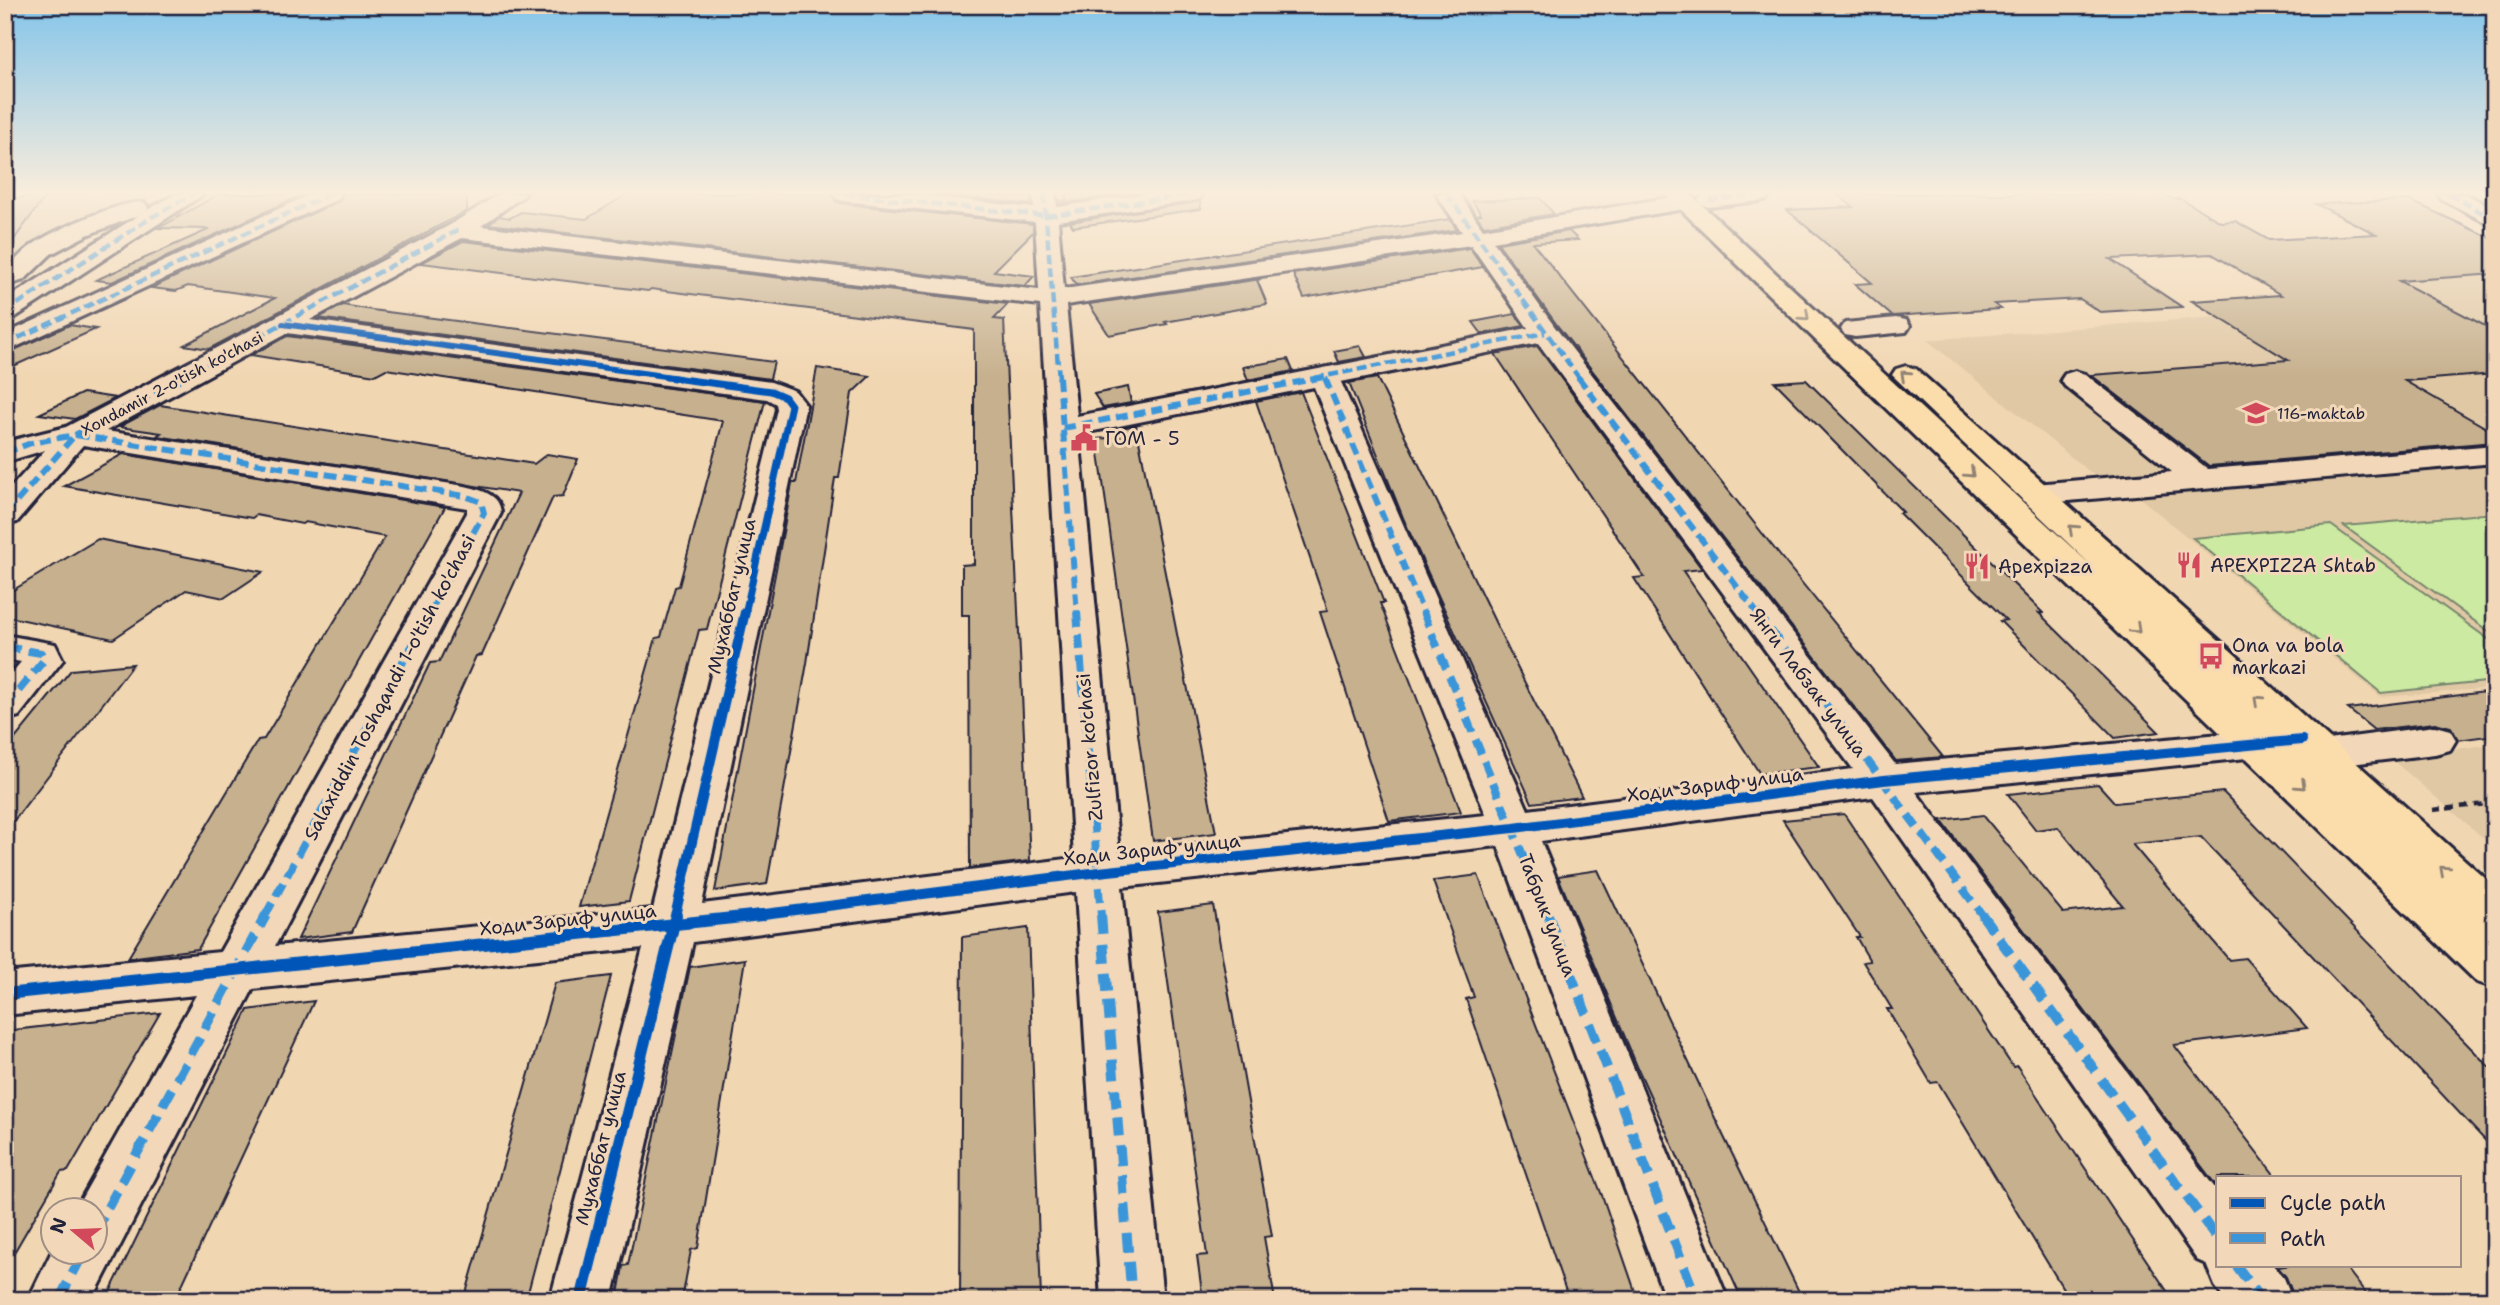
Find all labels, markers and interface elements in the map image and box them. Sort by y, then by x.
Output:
one-way arrow [1797,308,1810,321]
street label: Xondamir 2-o'tish ko'chasi [78,326,267,440]
one-way arrow [1900,371,1913,383]
school or university icon: 116-maktab [2241,398,2271,428]
place label: 116-maktab [2277,403,2365,424]
public building icon: ГОМ - 5 [1069,423,1099,453]
place label: ГОМ - 5 [1105,426,1180,451]
one-way arrow [1962,464,1975,477]
street label: Мухаббат улица [701,516,762,676]
one-way arrow [2068,525,2081,537]
street label: Salaxiddin Toshqandi 1-o'tish ko'chasi [298,530,481,845]
restaurant icon: APEXPIZZA Shtab [2174,550,2204,580]
restaurant icon: Apexpizza [1962,551,1992,581]
place label: APEXPIZZA Shtab [2210,553,2376,578]
place label: Apexpizza [1998,554,2093,579]
street label: Янги Лабзак улица [1744,603,1873,762]
one-way arrow [2128,620,2141,633]
place label: Ona va bola markazi [2232,633,2344,680]
bus stop icon: Ona va bola markazi [2196,641,2226,671]
street label: Zulfizor ko'chasi [1071,672,1108,822]
one-way arrow [2253,695,2266,708]
street label: Ходи Зариф улица [1625,761,1805,808]
one-way arrow [2293,777,2306,789]
street label: Ходи Зариф улица [1062,828,1242,871]
street label: Табрик улица [1513,850,1582,980]
one-way arrow [2439,865,2452,878]
street label: Ходи Зариф улица [478,898,658,941]
street label: Мухаббат улица [569,1068,632,1228]
legend [2216,1176,2462,1266]
text: Cycle path [2280,1189,2386,1217]
north arrow [38,1196,108,1266]
text: N [44,1214,73,1237]
text: Path [2280,1225,2326,1253]

